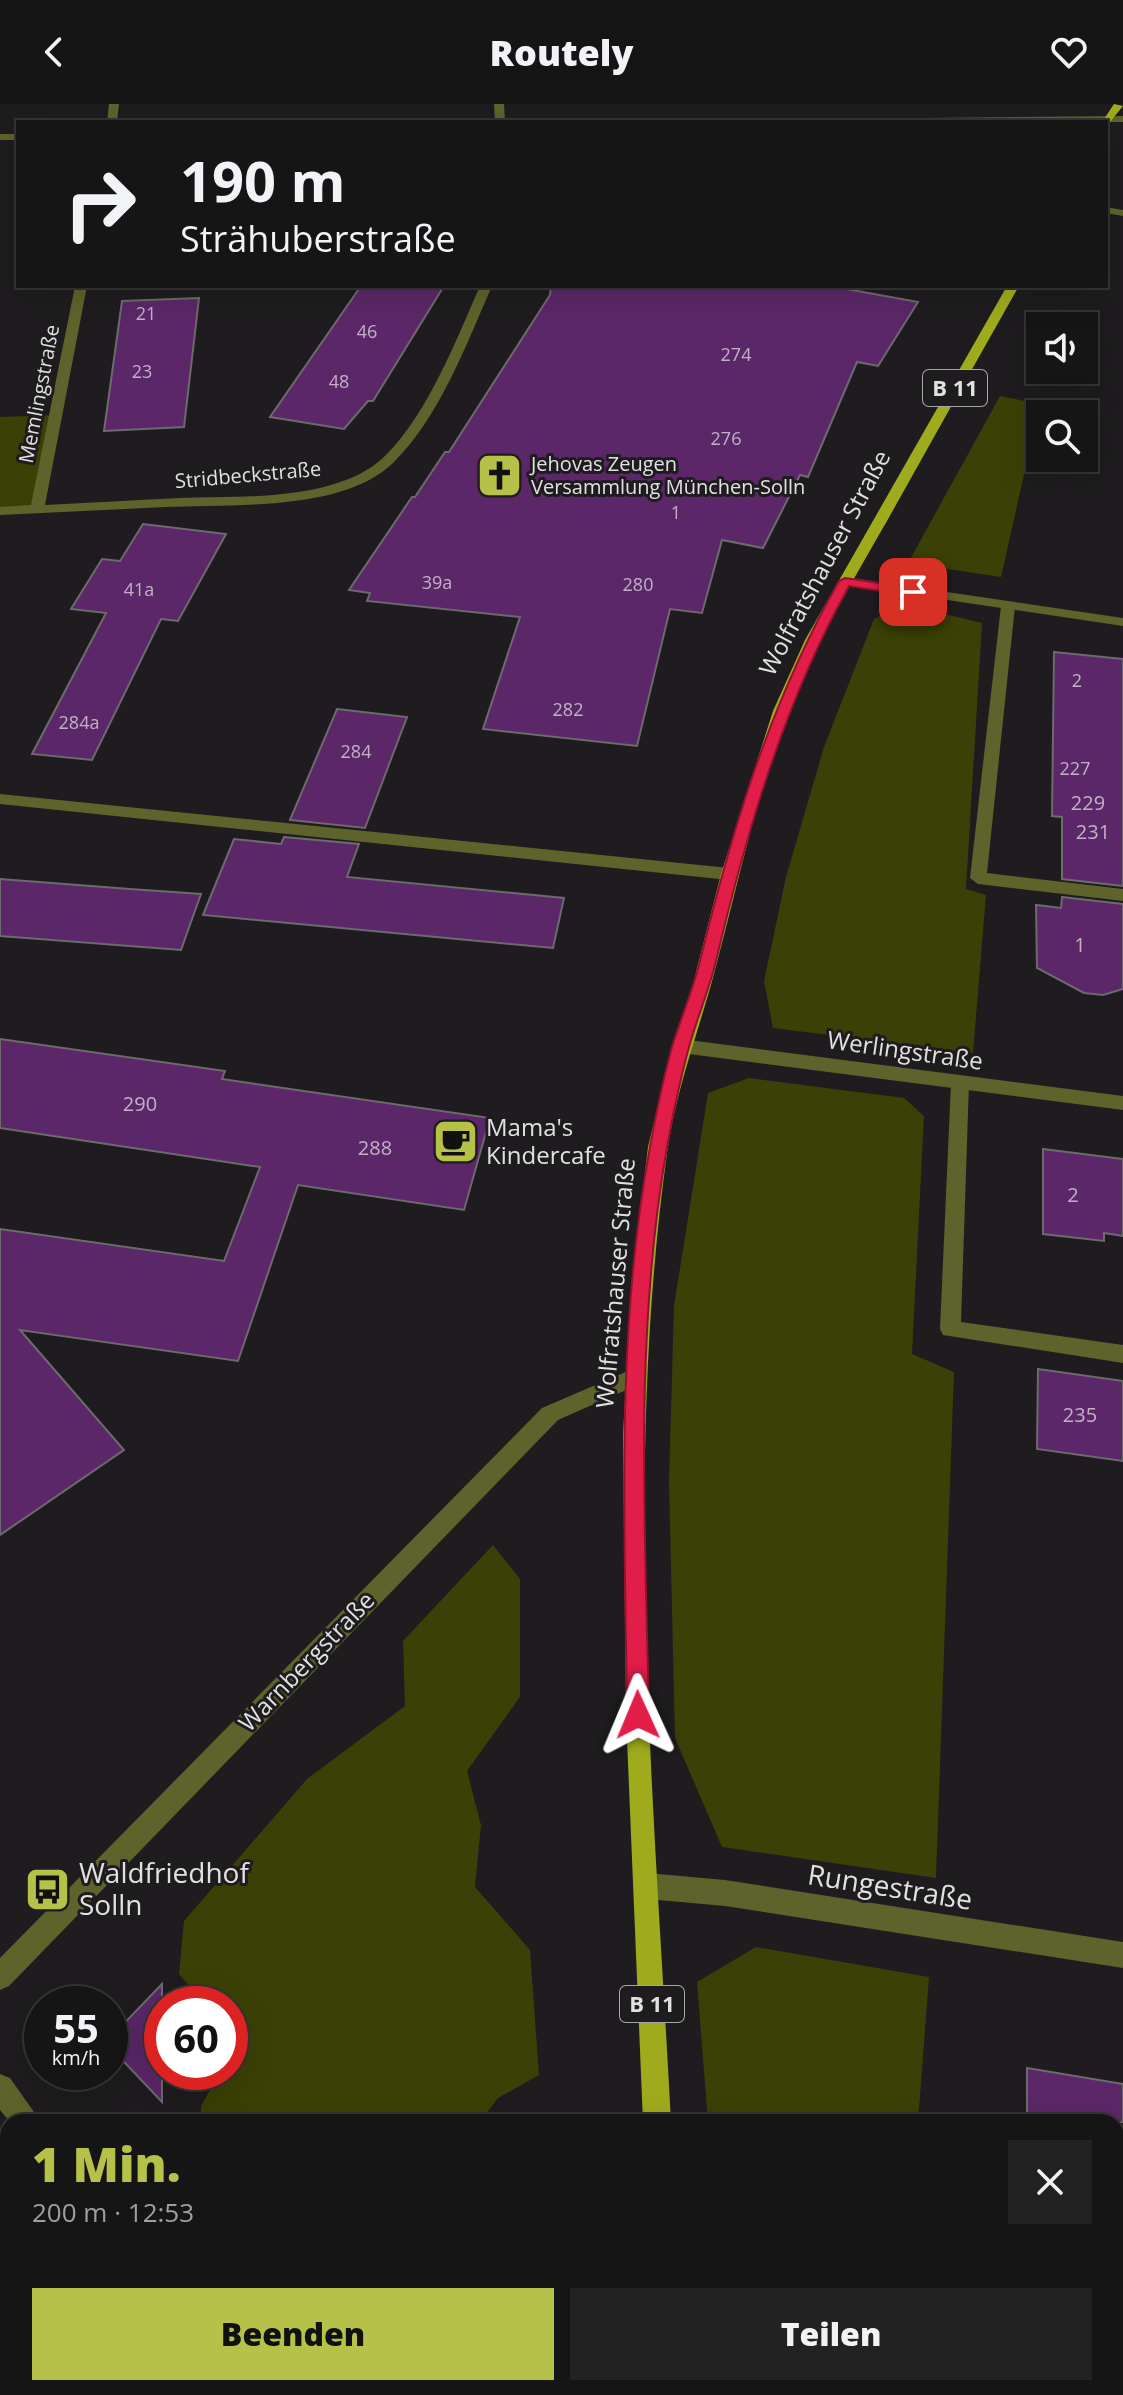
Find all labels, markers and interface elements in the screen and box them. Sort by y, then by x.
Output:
text: Routely [490,28,633,77]
icon: back [32,30,76,74]
icon: heart [1047,30,1091,74]
text: 190 m [180,142,346,218]
icon: right [48,152,152,256]
text: Strähuberstraße [180,214,456,263]
house number: 21 [136,301,156,325]
map controls [1026,312,1098,472]
button: sound [1026,312,1098,384]
house number: 46 [357,319,377,343]
street label: Memlingstraße [12,322,65,465]
house number: 274 [721,342,751,366]
house number: 23 [132,359,152,383]
house number: 48 [329,369,349,393]
road number: B 11 [923,370,987,406]
button: search [1026,400,1098,472]
house number: 276 [711,426,741,450]
street label: Wolfratshauser Straße [750,444,897,681]
place label: Jehovas Zeugen Versammlung München-Solln [529,450,805,500]
church icon: Jehovas Zeugen Versammlung München-Solln [476,451,524,499]
street label: Stridbeckstraße [174,455,322,494]
house number: 1 [671,500,681,524]
pin [879,558,947,626]
house number: 39a [422,570,452,594]
icon: arrive [891,570,935,614]
house number: 280 [623,572,653,596]
house number: 41a [124,577,154,601]
house number: 2 [1072,668,1082,692]
house number: 282 [553,697,583,721]
house number: 284a [59,710,99,734]
house number: 284 [341,739,371,763]
house number: 227 [1060,756,1090,780]
house number: 229 [1071,789,1105,816]
house number: 231 [1076,818,1110,845]
house number: 1 [1074,931,1086,958]
street label: Werlingstraße [825,1022,985,1077]
house number: 290 [123,1090,157,1117]
place label: Mama's Kindercafe [486,1110,606,1171]
cafe icon: Mama's Kindercafe [431,1118,479,1166]
house number: 288 [358,1134,392,1161]
street label: Wolfratshauser Straße [587,1156,642,1409]
house number: 2 [1067,1181,1079,1208]
house number: 235 [1063,1401,1097,1428]
street label: Warnbergstraße [231,1584,381,1738]
position arrow [596,1673,680,1757]
place label: Waldfriedhof Solln [79,1853,250,1923]
street label: Rungestraße [805,1854,975,1918]
bus stop icon: Waldfriedhof Solln [24,1865,72,1913]
speed limit sign: 60 [144,1986,248,2090]
road number: B 11 [620,1986,684,2022]
text: 55 [53,2000,99,2055]
text: km/h [52,2044,100,2071]
text: 1 Min. [32,2131,181,2196]
button: close [1008,2140,1092,2224]
text: 200 m · 12:53 [32,2194,194,2230]
button: Beenden [32,2288,554,2380]
button: Teilen [570,2288,1092,2380]

